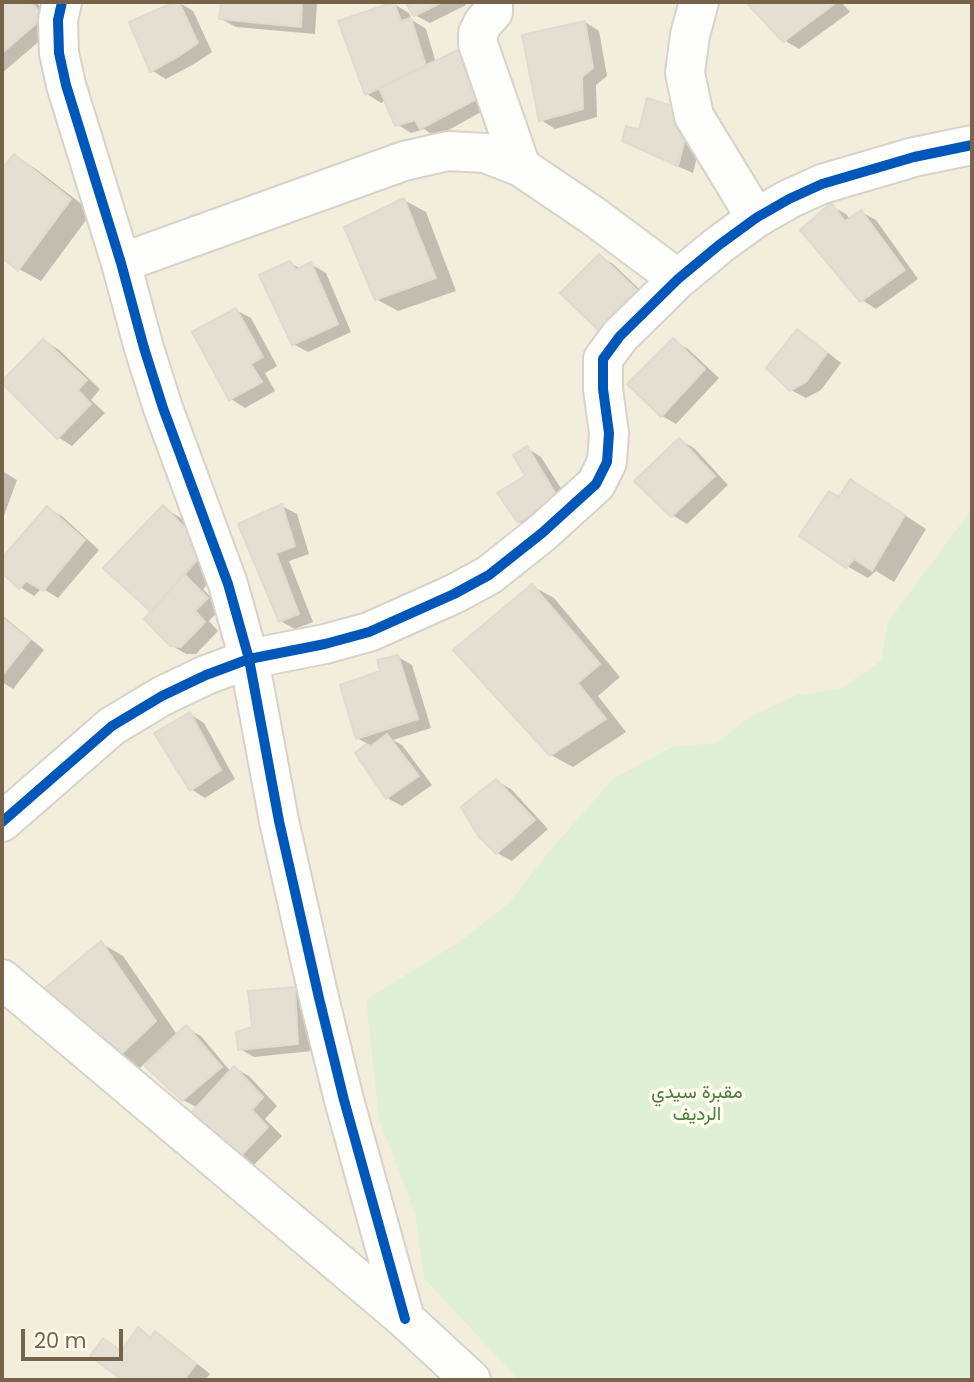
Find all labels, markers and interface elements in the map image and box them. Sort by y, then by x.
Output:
park label: مقبرة سيدي الرديف [651,1082,743,1126]
scale bar [24,1316,126,1360]
text: 20 m [34,1326,87,1355]

